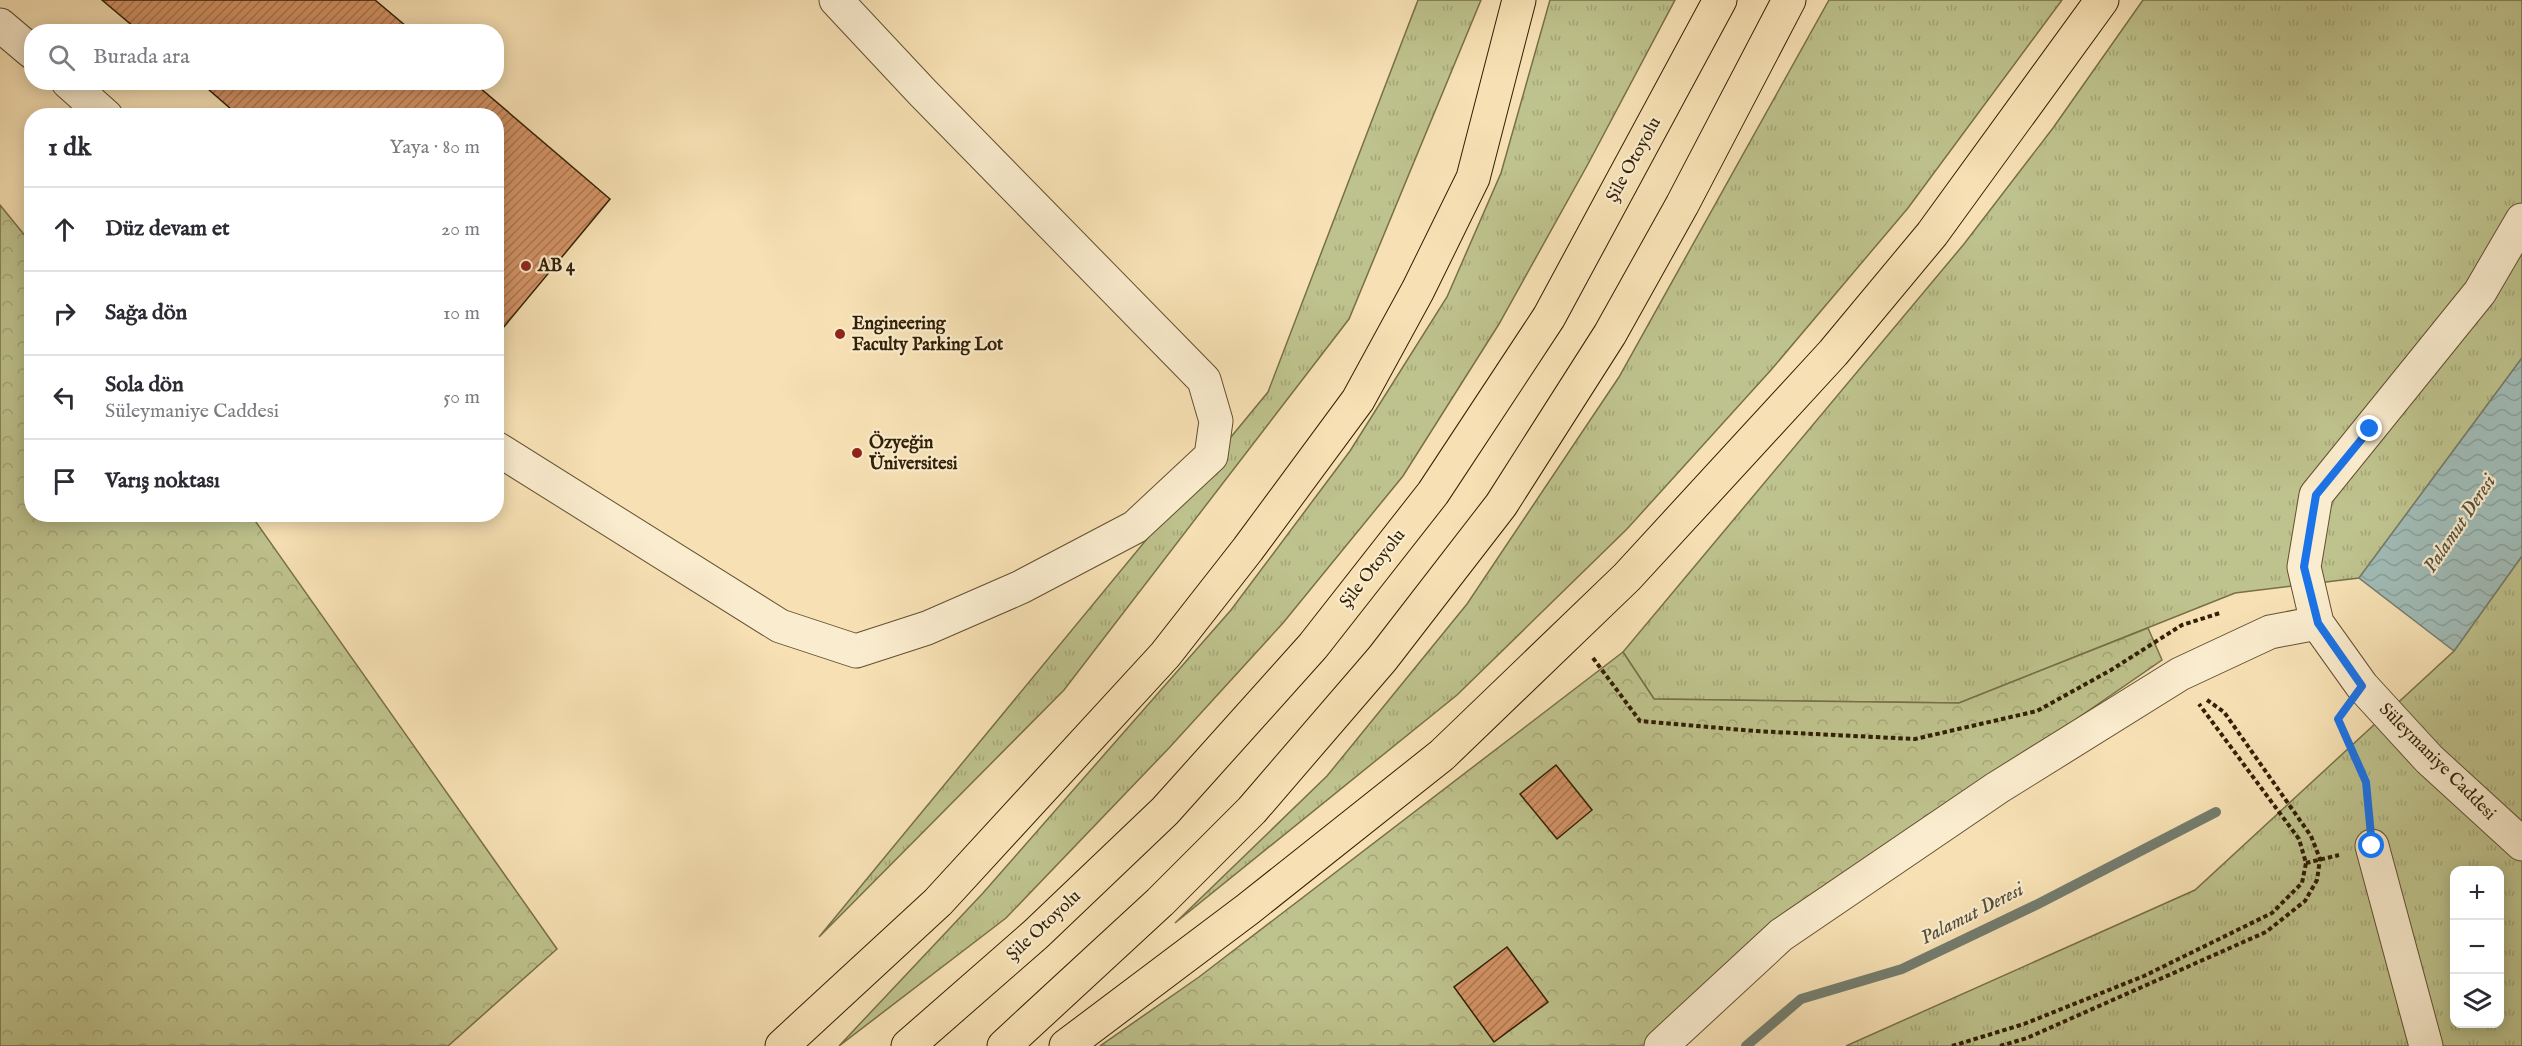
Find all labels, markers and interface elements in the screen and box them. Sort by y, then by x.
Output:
search box [24,24,504,90]
icon: search [45,41,78,74]
text: Burada ara [93,43,190,71]
street label: Şile Otoyolu [1601,113,1667,207]
text: 1 dk [48,131,91,164]
text: Yaya · 80 m [390,135,480,160]
icon: ahead [48,213,81,246]
text: Düz devam et [105,215,230,243]
text: 20 m [441,217,480,242]
place label: AB 4 [537,255,576,278]
marker: AB 4 [519,259,533,273]
icon: right [48,297,81,330]
text: Sağa dön [105,299,187,327]
text: 10 m [443,301,480,326]
place label: Engineering Faculty Parking Lot [852,313,1004,357]
marker: Engineering Faculty Parking Lot [833,327,847,341]
text: Sola dön [105,371,184,399]
icon: left [48,381,81,414]
text: 50 m [443,385,480,410]
text: Süleymaniye Caddesi [105,399,279,424]
route end [2356,415,2382,441]
place label: Özyeğin Üniversitesi [868,430,958,476]
marker: Özyeğin Üniversitesi [850,446,864,460]
icon: arrive [48,465,81,498]
text: Varış noktası [105,467,220,495]
water label: Palamut Deresi [2418,469,2503,578]
street label: Şile Otoyolu [1335,525,1411,613]
street label: Süleymaniye Caddesi [2373,698,2501,826]
route start [2358,832,2384,858]
map controls [2450,866,2504,1028]
button: + [2450,866,2504,920]
water label: Palamut Deresi [1916,877,2029,951]
street label: Şile Otoyolu [1002,886,1086,966]
button: − [2450,920,2504,974]
button: layers [2450,974,2504,1028]

